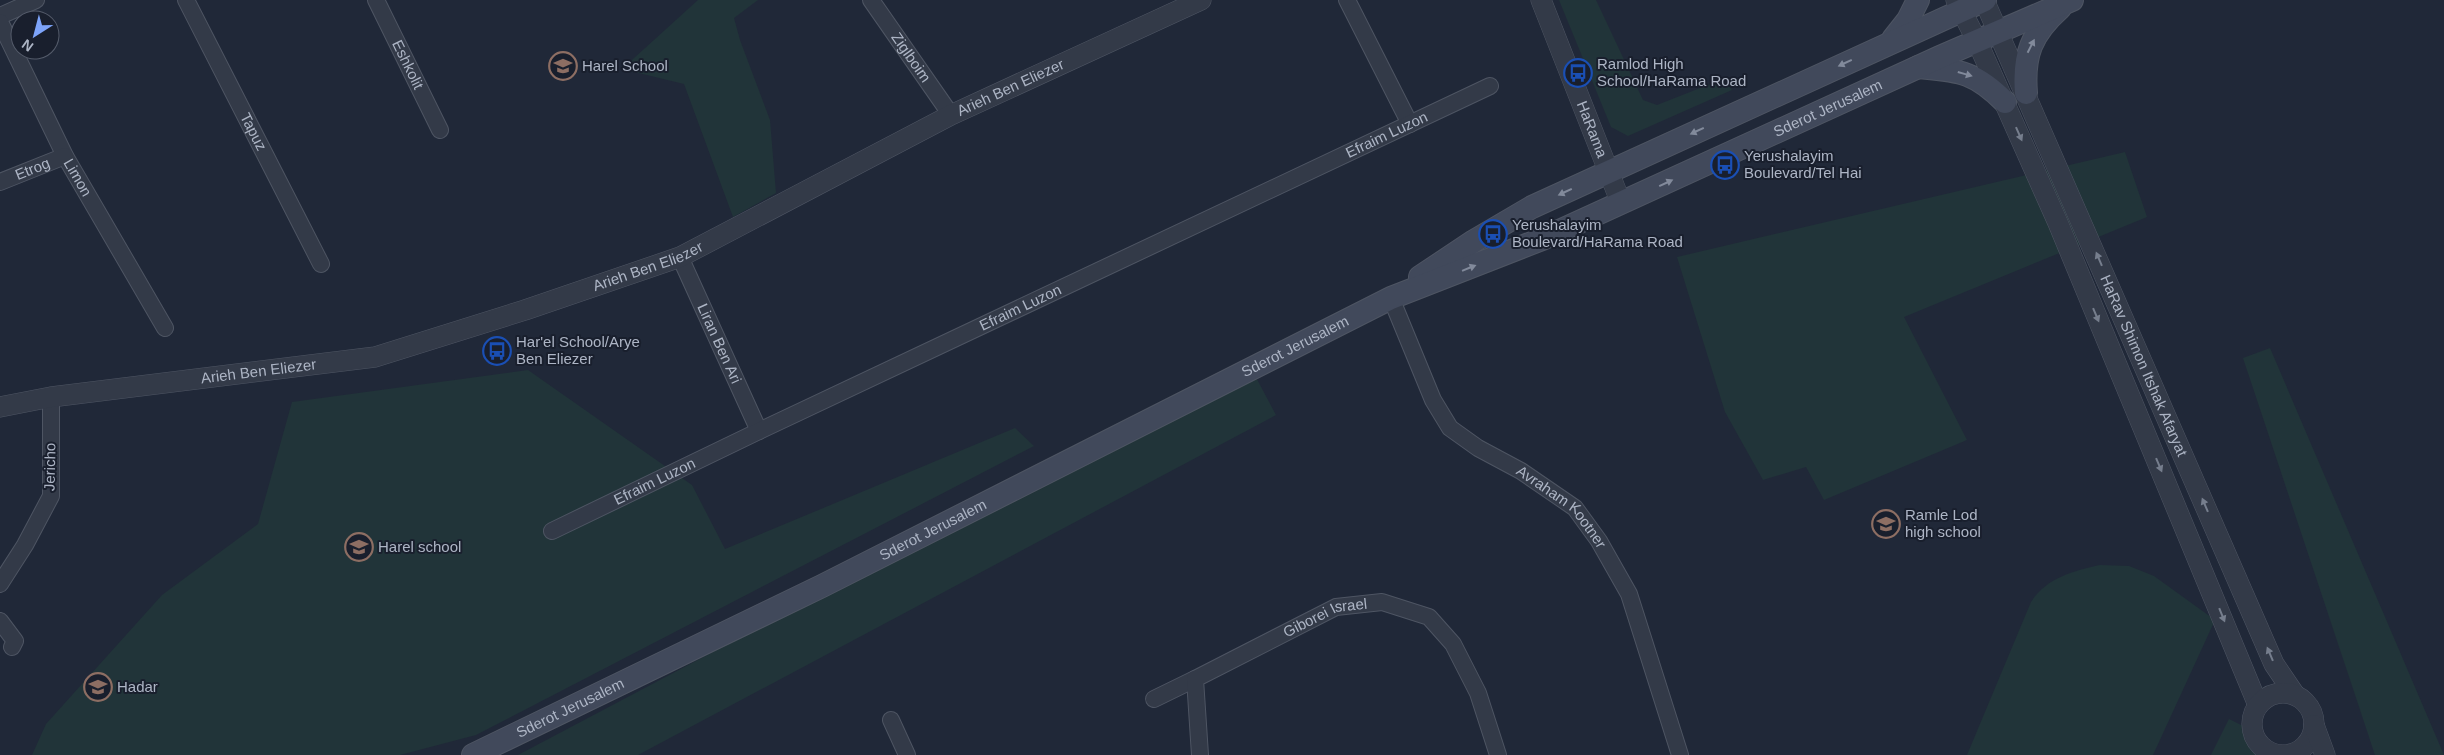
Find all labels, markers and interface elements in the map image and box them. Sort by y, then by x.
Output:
north arrow [10,10,60,60]
street label: Ziglboim [888,29,935,85]
text: N [19,36,36,55]
street label: Eshkolit [389,37,428,92]
one-way arrow [2027,39,2035,53]
school or university icon: Harel School [548,51,578,81]
street label: Arieh Ben Eliezer [954,55,1067,119]
place label: Ramlod High School/HaRama Road [1597,55,1746,89]
place label: Harel School [582,57,668,74]
bus stop icon: Ramlod High School/HaRama Road [1563,58,1593,88]
one-way arrow [1838,59,1852,67]
one-way arrow [1958,71,1973,79]
street label: Sderot Jerusalem [1771,76,1885,140]
street label: HaRama [1574,98,1611,160]
street label: Efraim Luzon [1343,108,1430,161]
street label: Tapuz [237,110,271,153]
one-way arrow [1690,127,1704,135]
one-way arrow [2015,127,2023,141]
place label: Yerushalayim Boulevard/Tel Hai [1744,147,1862,181]
bus stop icon: Yerushalayim Boulevard/Tel Hai [1710,150,1740,180]
street label: Etrog [12,154,52,183]
street label: Limon [60,155,96,199]
one-way arrow [1659,178,1673,186]
one-way arrow [1557,188,1572,197]
place label: Yerushalayim Boulevard/HaRama Road [1512,216,1683,250]
bus stop icon: Yerushalayim Boulevard/HaRama Road [1478,219,1508,249]
street label: Arieh Ben Eliezer [591,238,705,294]
one-way arrow [2094,252,2102,266]
one-way arrow [1462,264,1477,272]
street label: HaRav Shimon Itshak Afaryat [2097,272,2192,459]
street label: Efraim Luzon [977,281,1064,334]
street label: Liran Ben Ari [694,301,745,386]
one-way arrow [2093,308,2101,322]
street label: Sderot Jerusalem [1239,312,1351,380]
place label: Har'el School/Arye Ben Eliezer [516,333,640,367]
bus stop icon: Har'el School/Arye Ben Eliezer [482,336,512,366]
street label: Arieh Ben Eliezer [200,355,317,386]
street label: Jericho [41,443,58,491]
street label: Efraim Luzon [611,454,698,508]
one-way arrow [2156,458,2164,472]
street label: Avraham Kootner [1514,462,1610,551]
street label: Sderot Jerusalem [876,495,989,564]
one-way arrow [2200,498,2208,512]
place label: Ramle Lod high school [1905,506,1981,540]
school or university icon: Ramle Lod high school [1871,509,1901,539]
school or university icon: Harel school [344,532,374,562]
place label: Harel school [378,538,461,555]
street label: Giborei Israel [1280,595,1368,641]
one-way arrow [2218,608,2226,623]
one-way arrow [2265,647,2273,661]
school or university icon: Hadar [83,672,113,702]
street label: Sderot Jerusalem [513,674,627,741]
place label: Hadar [117,678,158,695]

